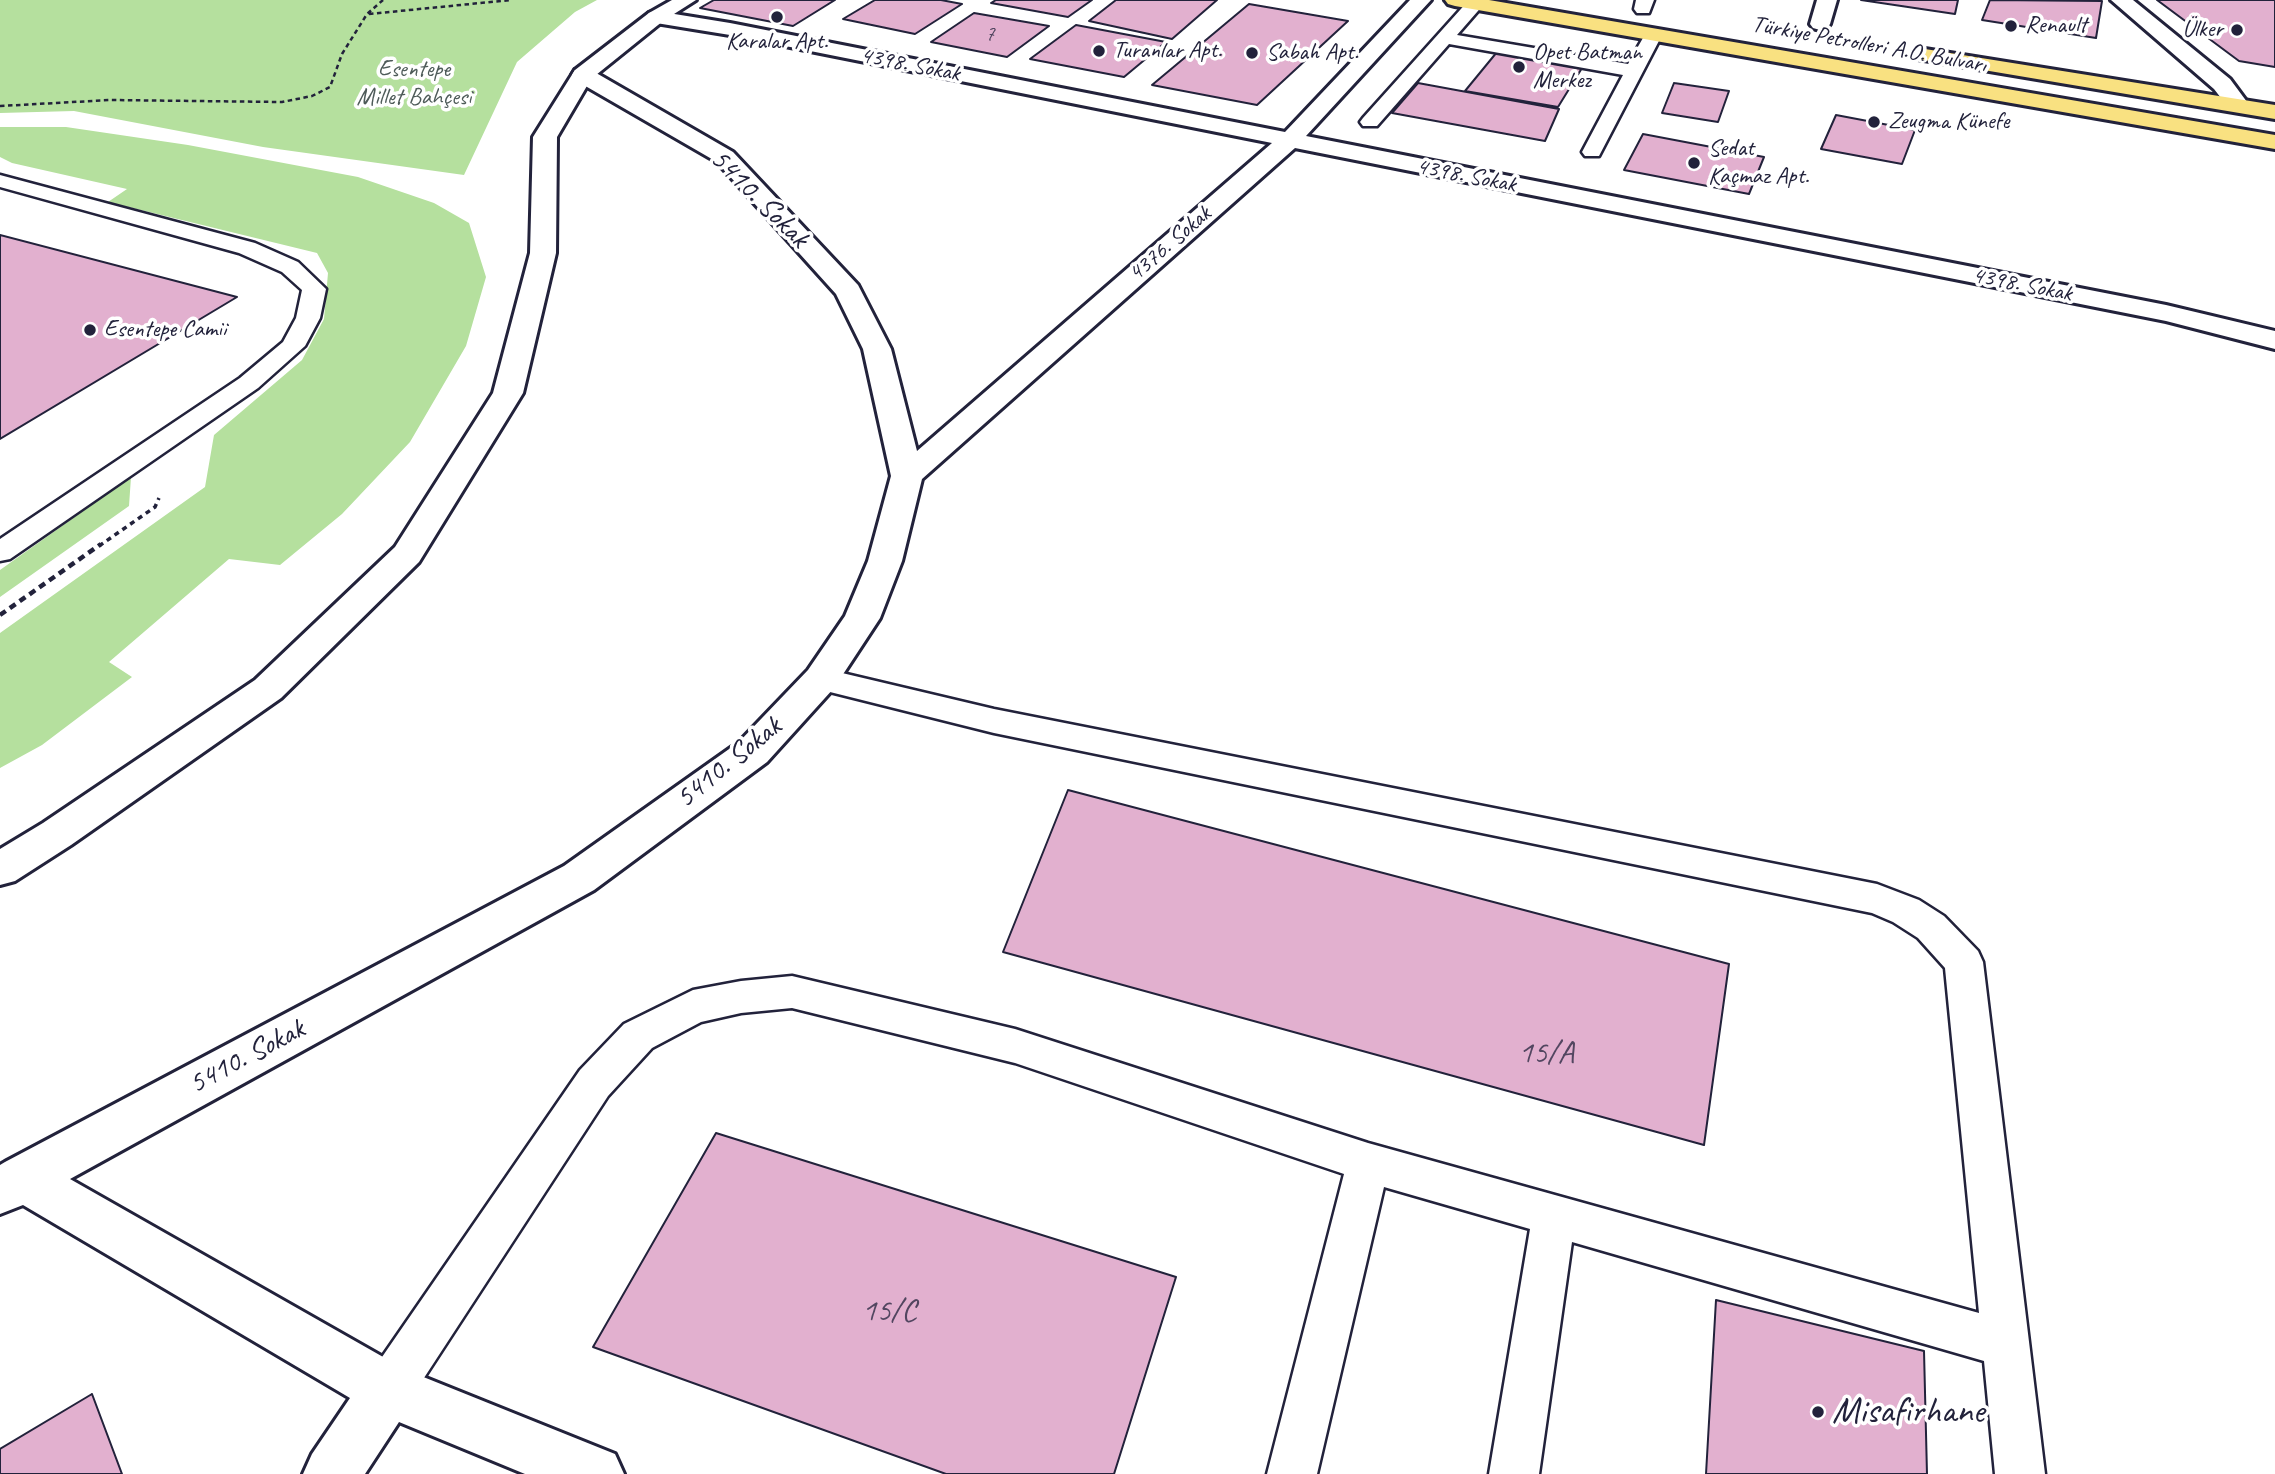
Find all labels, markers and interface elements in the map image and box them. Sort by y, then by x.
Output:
marker: Karalar Apt. [769,9,785,25]
street label: Türkiye Petrolleri A.O. Bulvarı [1750,10,1988,80]
place label: Renault [2025,12,2087,40]
place label: Ülker [2182,16,2223,44]
marker: Renault [2003,18,2019,34]
house number: 7 [985,21,995,47]
marker: Ülker [2229,22,2245,38]
place label: Karalar Apt. [726,28,828,56]
place label: Turanlar Apt. [1113,37,1222,65]
place label: Sabah Apt. [1266,39,1358,67]
place label: Opet Batman Merkez [1533,39,1642,95]
street label: 4398. Sokak [858,41,962,89]
marker: Turanlar Apt. [1091,43,1107,59]
marker: Sabah Apt. [1244,45,1260,61]
park label: Esentepe Millet Bahçesi [357,56,471,112]
marker: Opet Batman Merkez [1511,59,1527,75]
place label: Zeugma Künefe [1888,108,2009,136]
marker: Zeugma Künefe [1866,114,1882,130]
place label: Sedat Kaçmaz Apt. [1708,135,1809,191]
street label: 5410. Sokak [702,142,816,256]
street label: 4398. Sokak [1414,152,1518,200]
marker: Sedat Kaçmaz Apt. [1686,155,1702,171]
street label: 4376. Sokak [1123,200,1217,288]
street label: 4398. Sokak [1970,261,2074,309]
place label: Esentepe Camii [104,316,226,344]
marker: Esentepe Camii [82,322,98,338]
street label: 5410. Sokak [669,709,789,817]
street label: 5410. Sokak [183,1012,311,1102]
house number: 15/A [1518,1035,1574,1073]
house number: 15/C [862,1293,916,1331]
place label: Misafirhane [1832,1390,1984,1434]
marker: Misafirhane [1810,1404,1826,1420]

